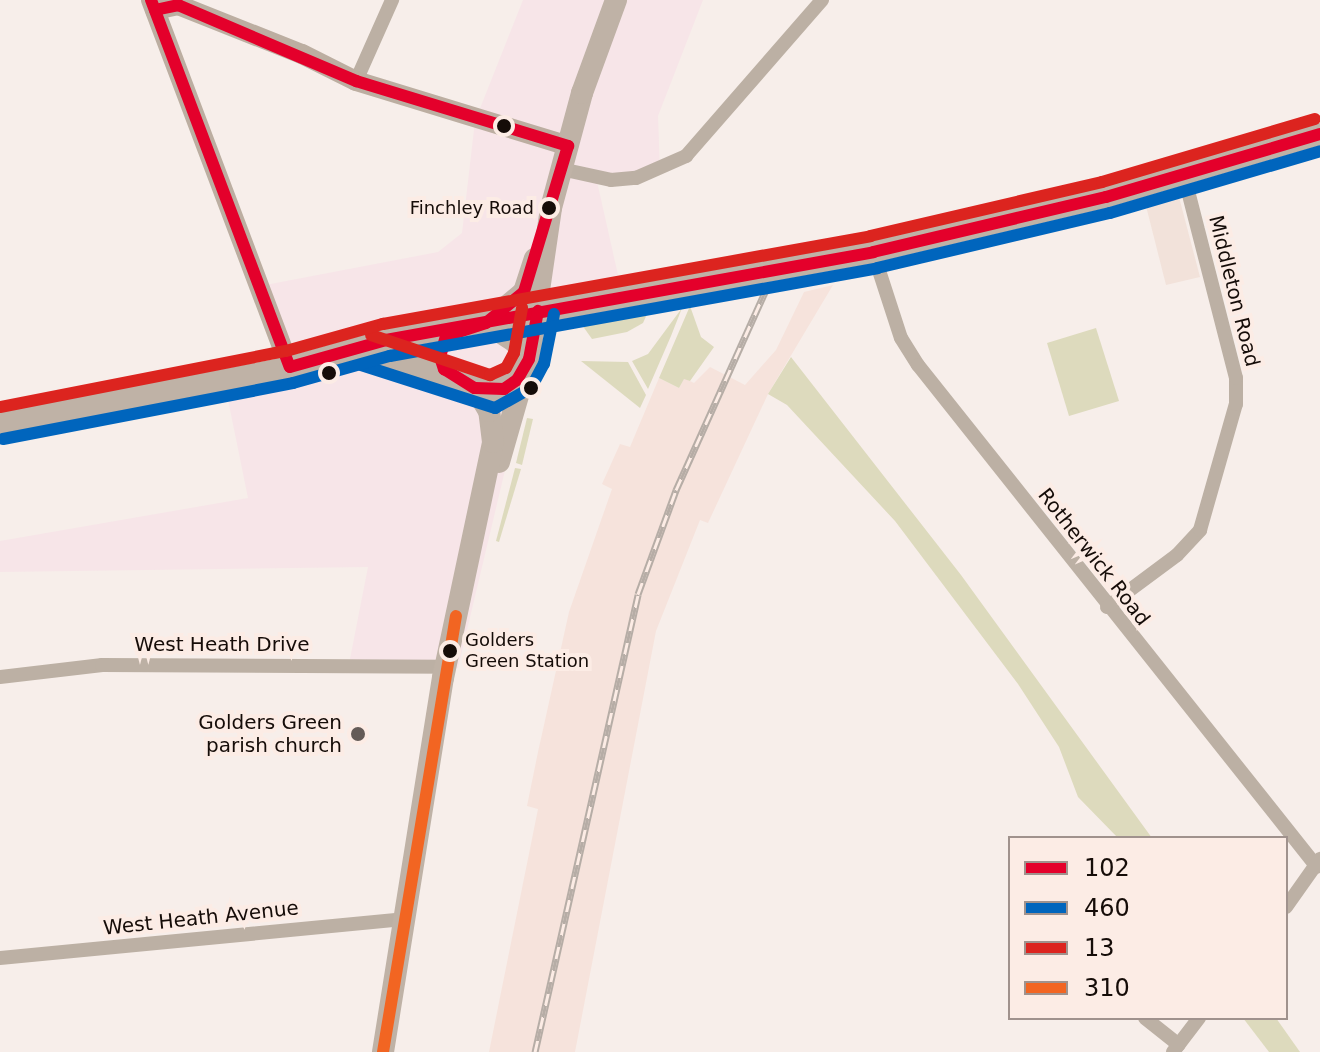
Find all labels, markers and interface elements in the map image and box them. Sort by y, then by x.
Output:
unlabelled marker [496,118,512,134]
place label: Finchley Road [410,197,534,219]
marker: Finchley Road [541,200,557,216]
street label: Middleton Road [1204,213,1264,369]
unlabelled marker [321,365,337,381]
unlabelled marker [523,380,539,396]
street label: Rotherwick Road [1033,484,1155,630]
place label: Golders Green Station [465,630,589,672]
street label: West Heath Drive [134,632,310,656]
marker: Golders Green Station [442,643,458,659]
place label: Golders Green parish church [198,710,342,757]
marker: Golders Green parish church [349,725,367,743]
legend [1008,836,1288,1020]
text: 102 [1084,854,1130,882]
text: 460 [1084,894,1130,922]
street label: West Heath Avenue [102,896,300,940]
text: 13 [1084,934,1115,962]
text: 310 [1084,974,1130,1002]

